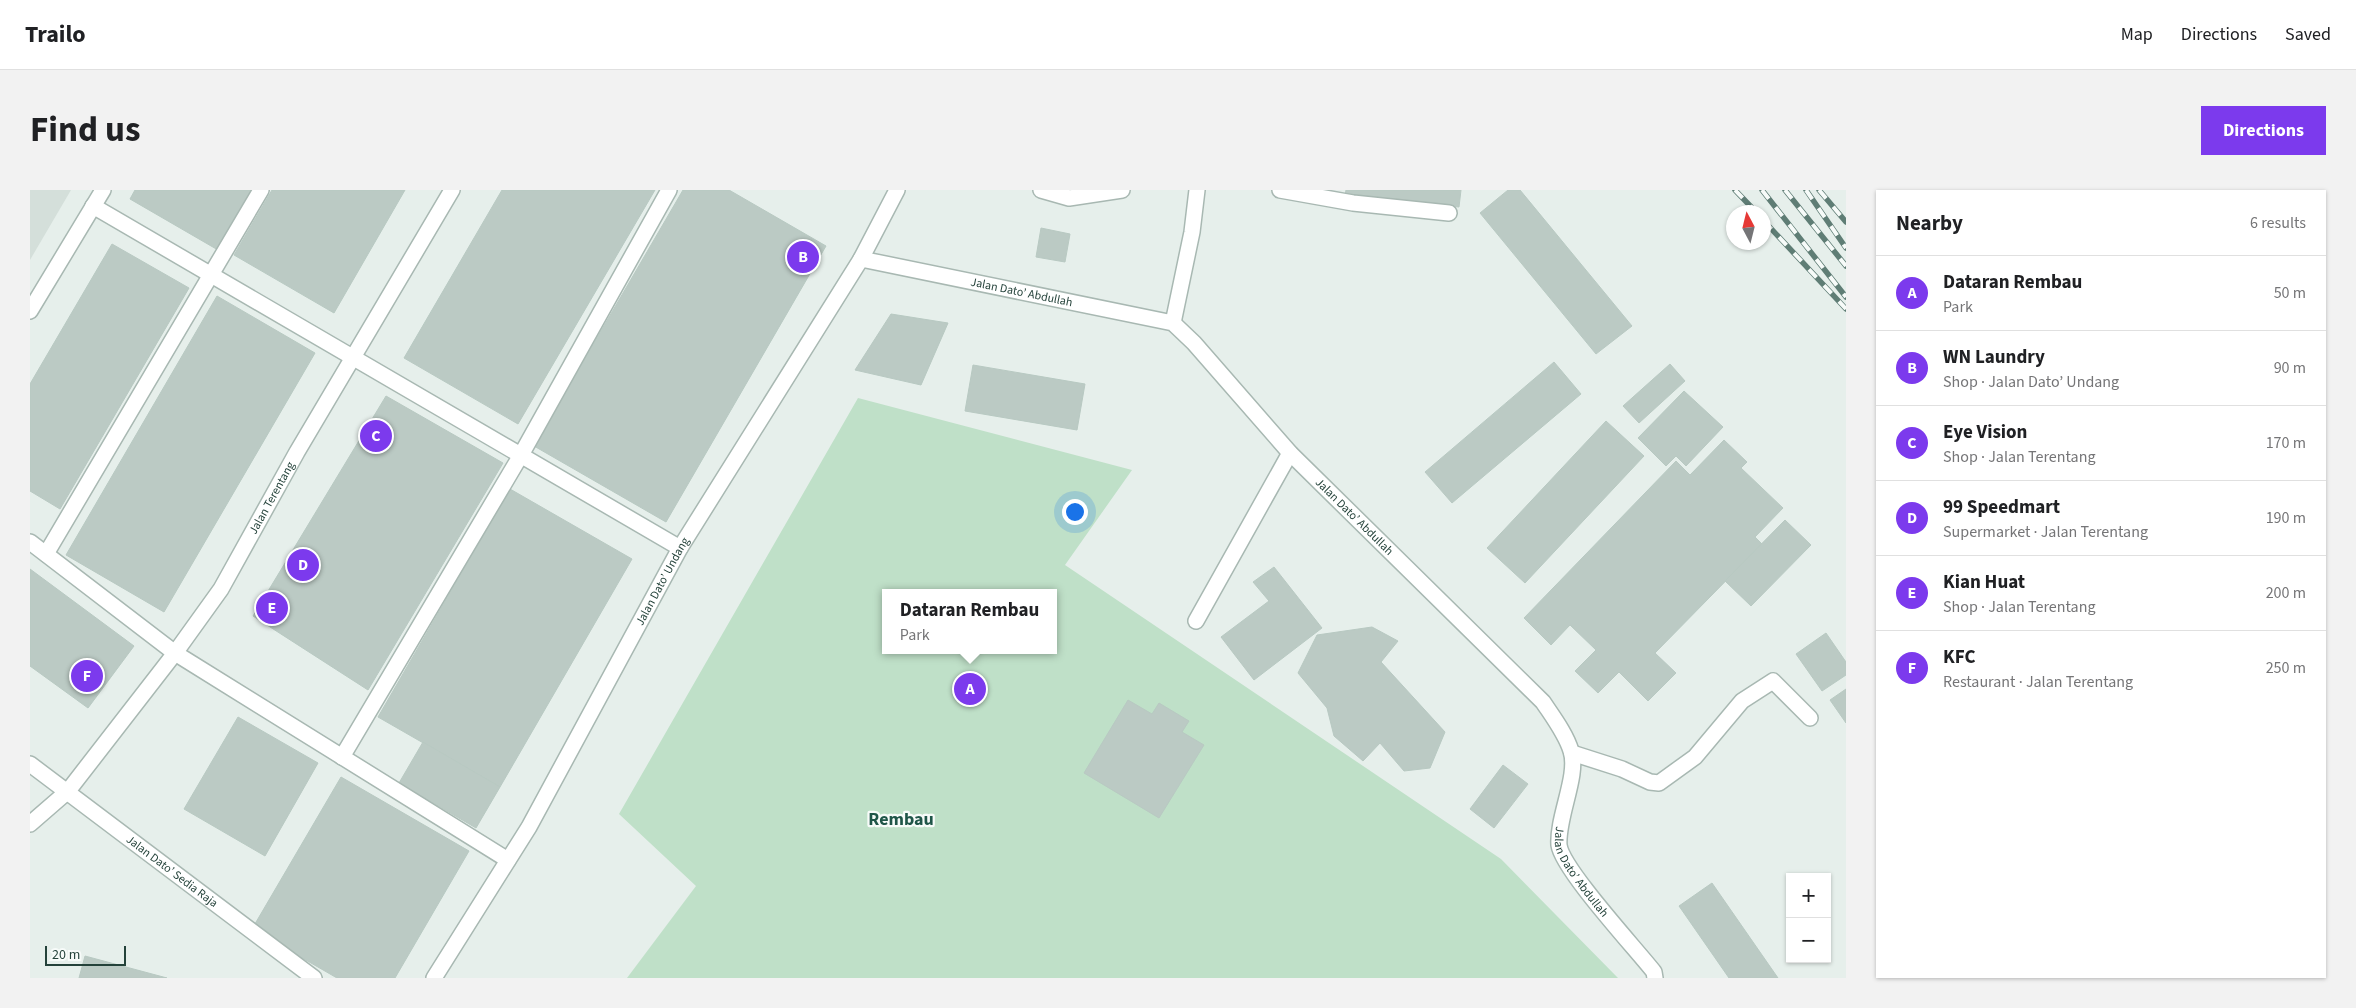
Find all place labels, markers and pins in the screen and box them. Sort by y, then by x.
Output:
pin: B [787,238,819,276]
pin: C [360,417,392,455]
pin: D [287,546,319,584]
pin: E [256,589,288,627]
pin: F [71,657,103,695]
pin: A [954,670,986,708]

